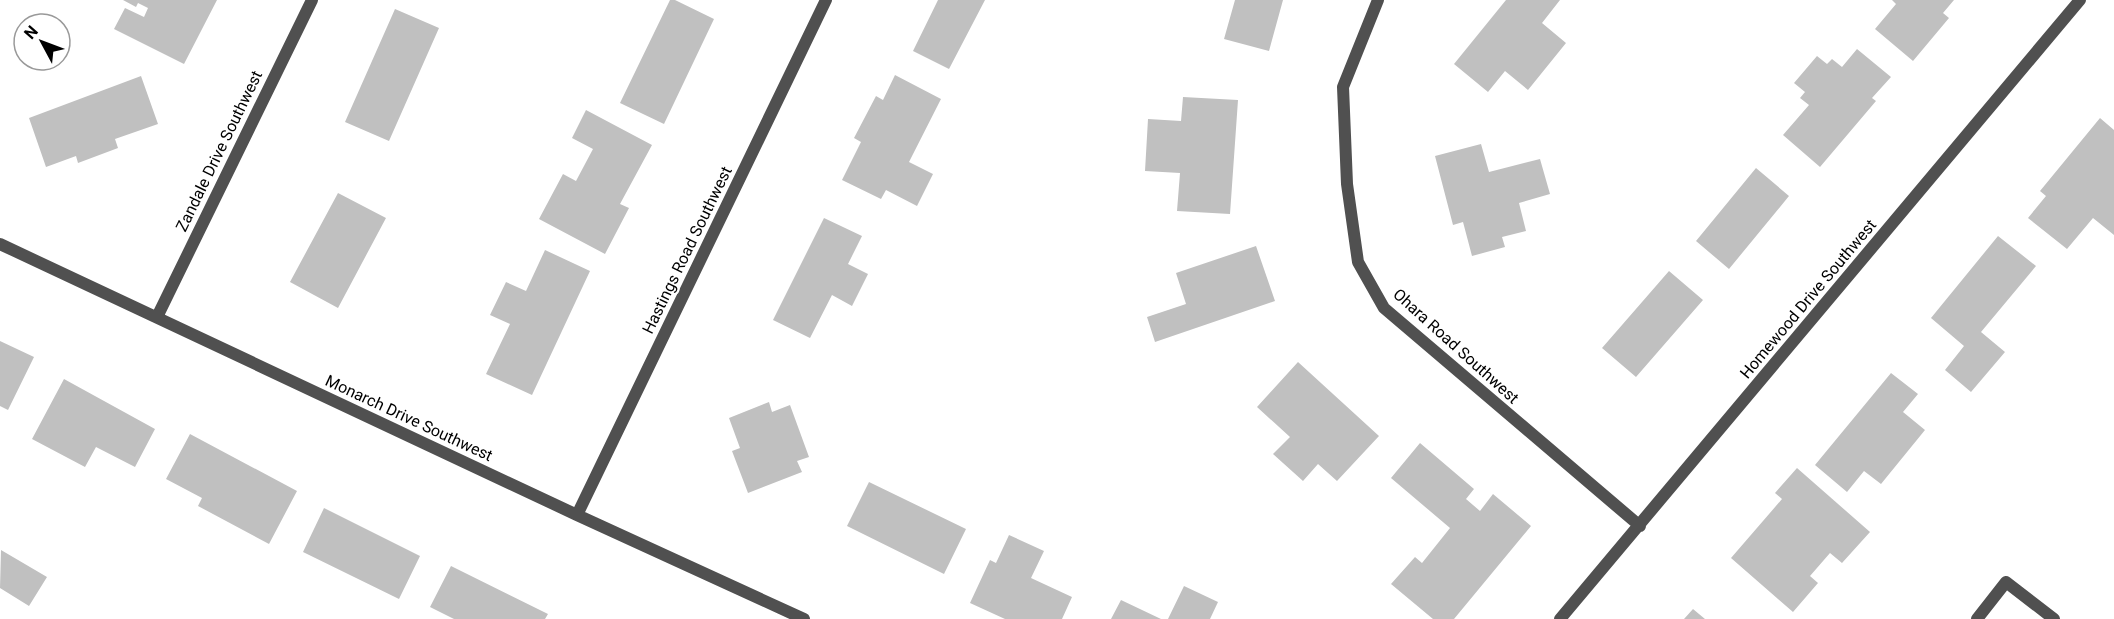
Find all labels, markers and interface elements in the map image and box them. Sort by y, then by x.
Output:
north arrow [12,12,72,72]
text: N [20,22,42,43]
street label: Zandale Drive Southwest [172,67,266,235]
street label: Hastings Road Southwest [638,163,736,337]
street label: Homewood Drive Southwest [1736,216,1880,382]
street label: Ohara Road Southwest [1389,285,1523,407]
street label: Monarch Drive Southwest [322,371,496,465]

